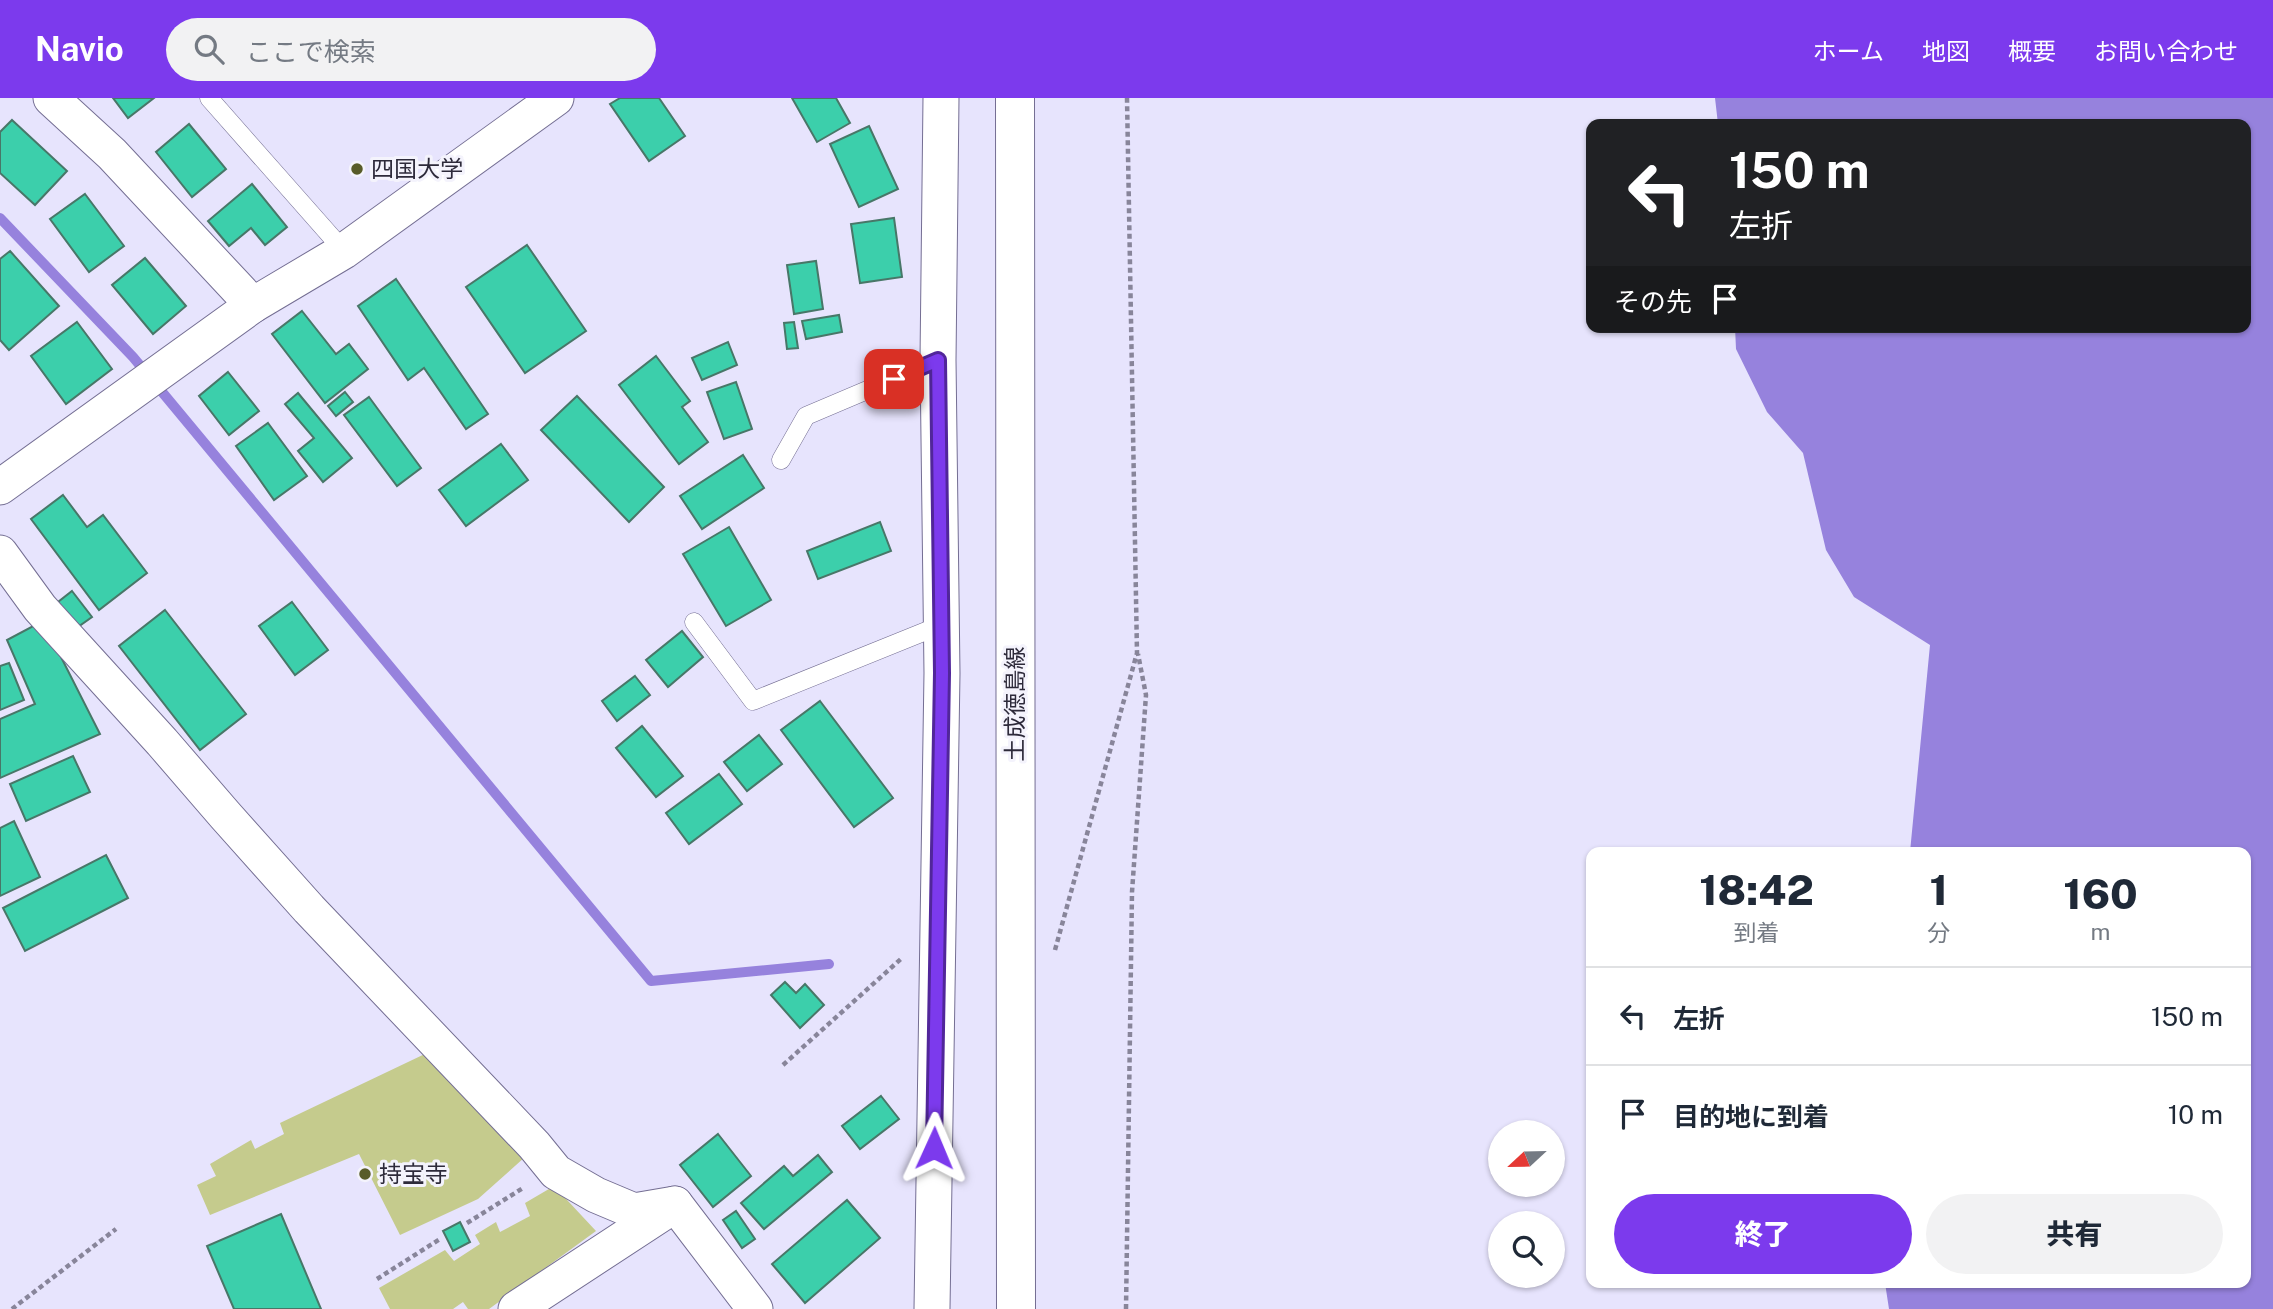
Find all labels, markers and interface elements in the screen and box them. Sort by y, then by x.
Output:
search box [166,18,656,81]
text: Navio [35,30,124,68]
icon: search [190,30,228,68]
text: ここで検索 [246,36,376,67]
text: ホーム [1813,37,1884,65]
text: 地図 [1922,37,1970,65]
text: 概要 [2008,37,2056,65]
text: お問い合わせ [2094,37,2238,65]
text: 150 m [1729,141,1870,199]
icon: left [1614,147,1705,238]
place label: 四国大学 [371,155,463,182]
marker: 四国大学 [349,161,365,177]
text: 左折 [1729,207,1793,244]
icon: arrive [1706,280,1744,318]
text: その先 [1614,286,1692,317]
pin [864,349,924,409]
icon: arrive [875,360,913,398]
street label: 土成徳島線 [1001,647,1028,762]
text: 18:42 [1699,865,1814,914]
text: 1 [1929,865,1948,914]
text: 160 [2063,869,2138,918]
text: m [2091,918,2110,945]
text: 到着 [1734,919,1780,946]
text: 分 [1927,919,1950,946]
icon: left [1614,997,1652,1035]
text: 150 m [2151,1001,2223,1032]
text: 左折 [1673,1003,1725,1034]
icon: arrive [1614,1095,1652,1133]
text: 10 m [2168,1099,2223,1130]
text: 目的地に到着 [1673,1101,1829,1132]
position arrow [897,1111,971,1185]
north arrow [1488,1120,1564,1197]
map controls [1488,1120,1565,1288]
place label: 持宝寺 [379,1160,448,1187]
marker: 持宝寺 [357,1166,373,1182]
button: 終了 [1614,1194,1912,1274]
button: 共有 [1926,1194,2223,1274]
button: search [1488,1211,1565,1288]

